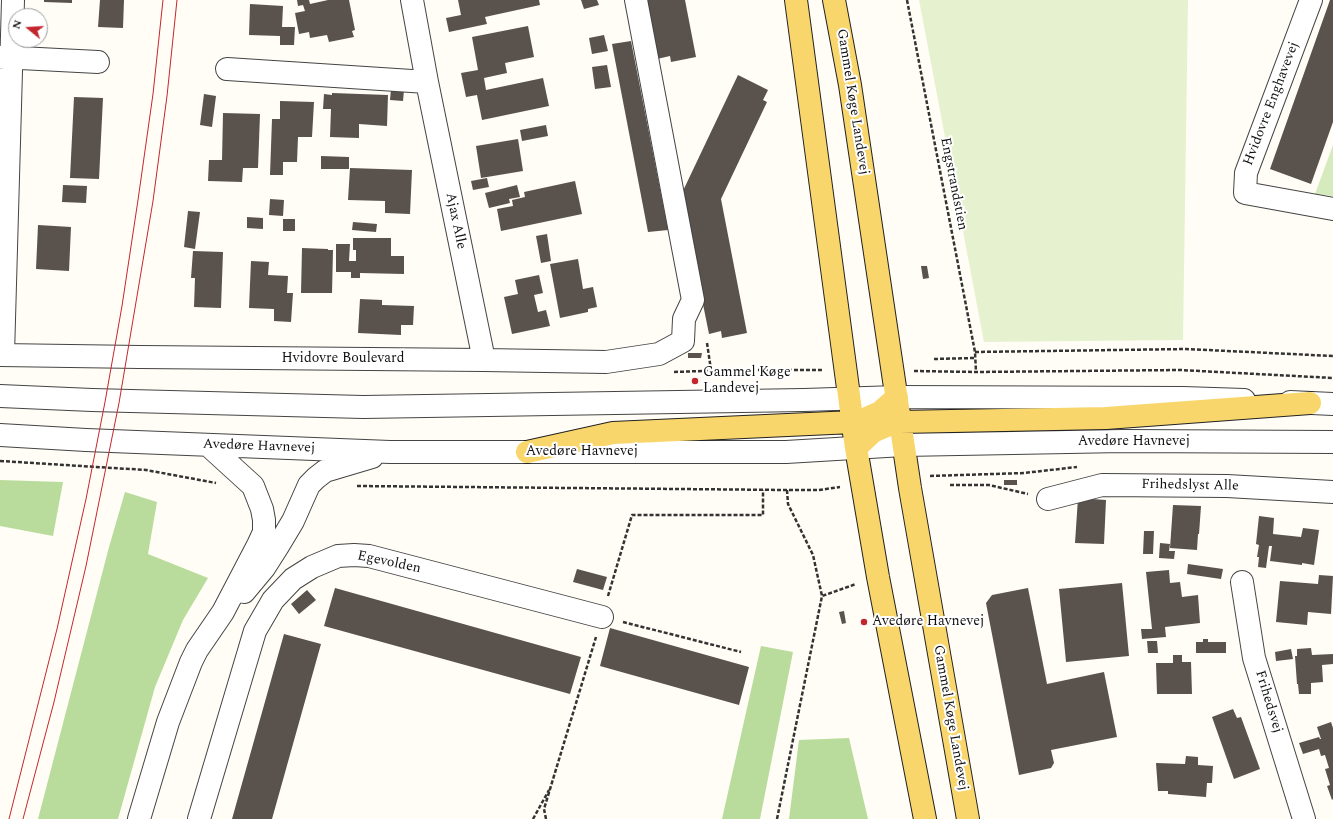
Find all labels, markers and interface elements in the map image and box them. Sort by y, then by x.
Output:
north arrow [8,8,48,48]
text: N [8,18,27,31]
street label: Gammel Køge Landevej [832,28,872,176]
street label: Hvidovre Enghavevej [1241,40,1303,168]
street label: Engstrandstien [936,136,970,232]
street label: Ajax Alle [441,191,469,251]
street label: Hvidovre Boulevard [282,351,404,367]
place label: Gammel Køge Landevej [703,365,791,398]
marker: Gammel Køge Landevej [690,376,700,386]
street label: Avedøre Havnevej [1078,434,1190,450]
street label: Avedøre Havnevej [203,437,315,457]
street label: Avedøre Havnevej [526,444,638,460]
street label: Frihedslyst Alle [1141,477,1239,495]
street label: Egevolden [356,548,422,578]
place label: Avedøre Havnevej [872,614,984,630]
marker: Avedøre Havnevej [859,617,869,627]
street label: Gammel Køge Landevej [929,644,971,792]
street label: Frihedsvej [1250,669,1286,735]

